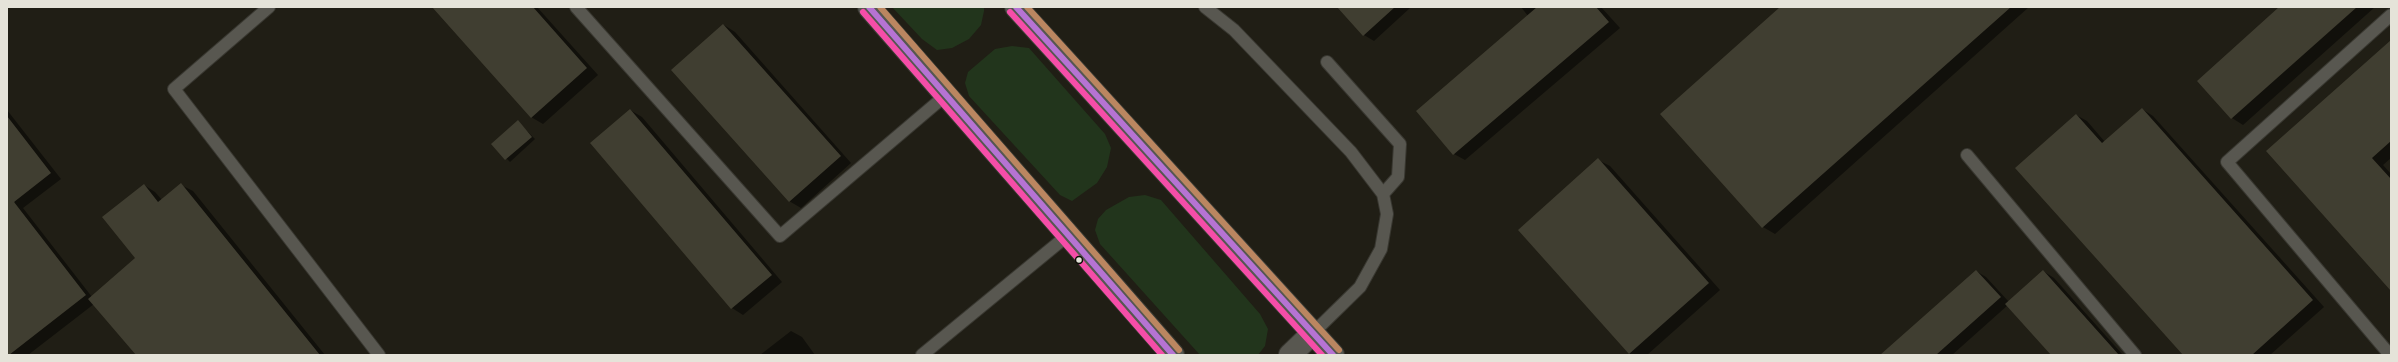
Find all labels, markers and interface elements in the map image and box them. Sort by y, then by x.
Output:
unlabelled marker [1074,255,1084,265]

